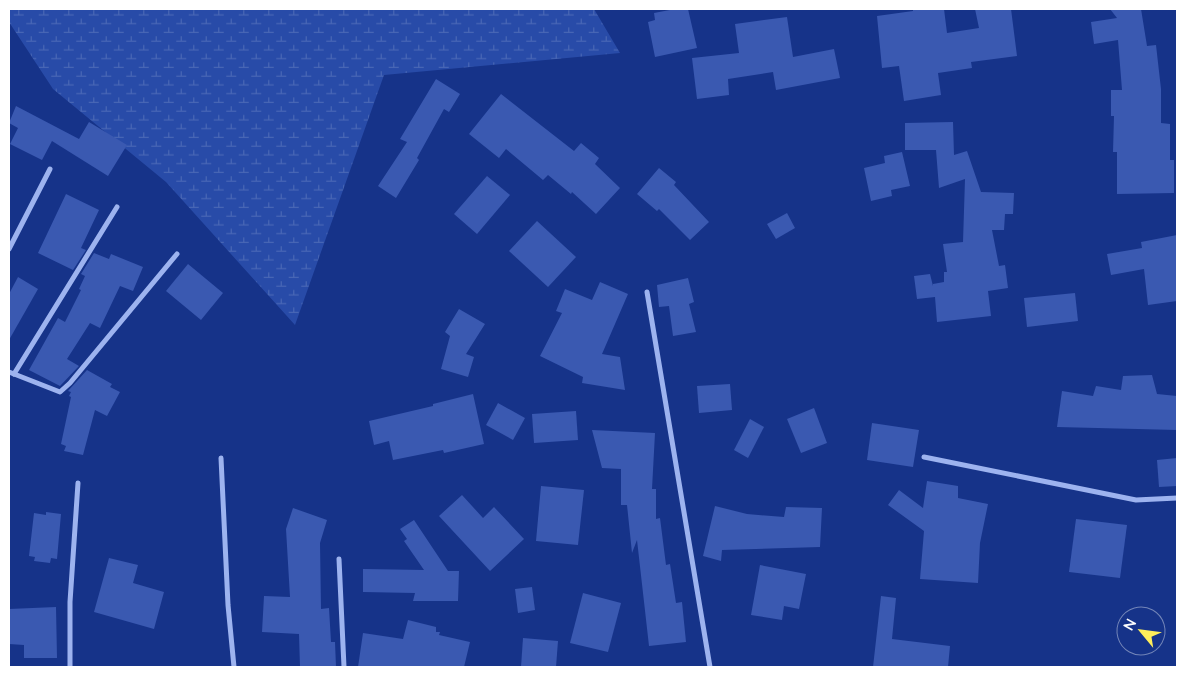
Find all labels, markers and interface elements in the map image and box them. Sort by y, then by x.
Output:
north arrow [1116,606,1166,656]
text: N [1119,616,1139,633]

